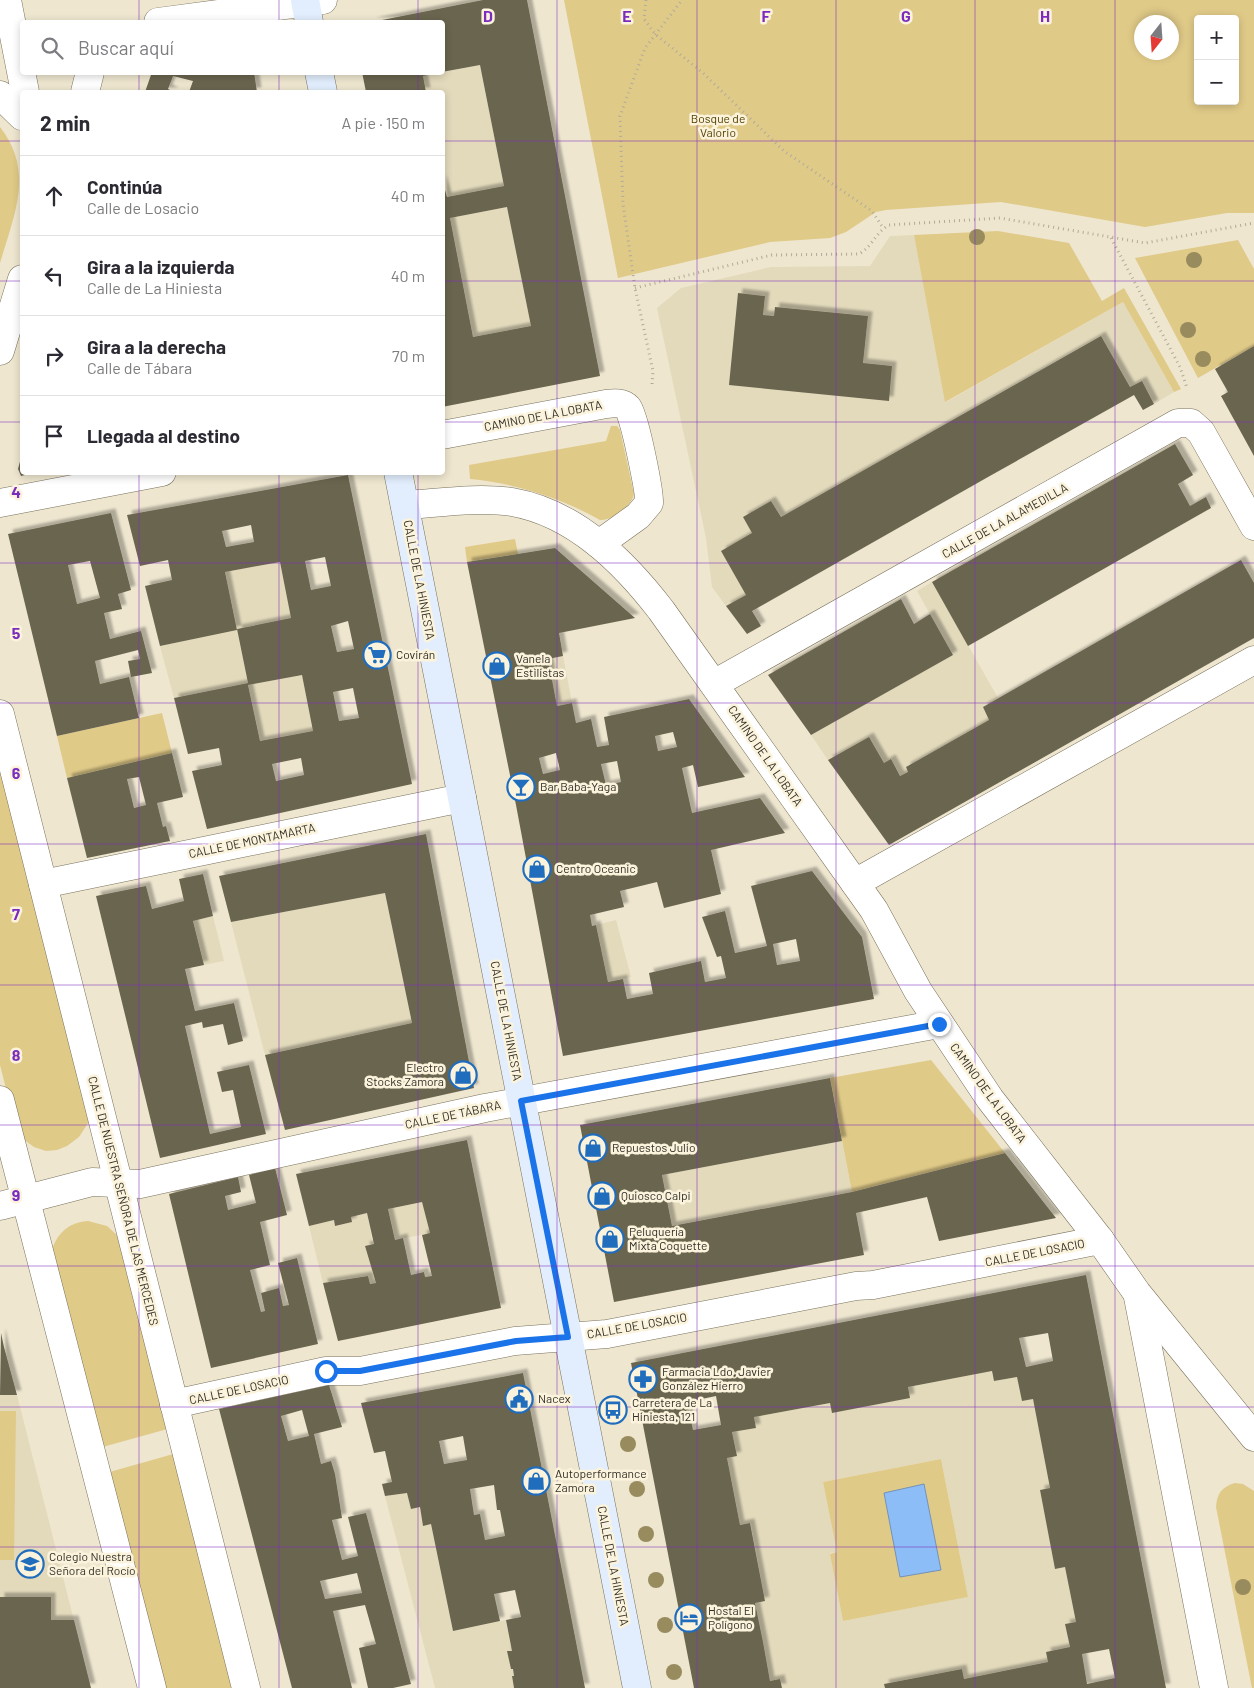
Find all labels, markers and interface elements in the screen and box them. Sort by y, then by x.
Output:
text: D [483,6,493,25]
text: E [622,6,632,25]
text: F [762,6,771,25]
text: G [901,6,911,25]
text: H [1040,6,1050,25]
north arrow [1134,15,1179,60]
map controls [1194,15,1239,105]
button: + [1194,15,1239,60]
search box [20,20,445,75]
icon: search [38,34,66,62]
text: Buscar aquí [78,36,174,59]
button: − [1194,60,1239,105]
text: 2 min [40,110,90,135]
park label: Bosque de Valorio [691,111,745,139]
text: A pie · 150 m [342,113,425,132]
text: Continúa [87,175,162,198]
icon: ahead [40,182,68,210]
text: 40 m [391,186,425,205]
text: Calle de Losacio [87,198,199,217]
text: Gira a la izquierda [87,255,235,278]
icon: left [40,262,68,290]
text: 40 m [391,266,425,285]
text: Calle de La Hiniesta [87,278,222,297]
text: Gira a la derecha [87,335,226,358]
icon: right [40,342,68,370]
text: 70 m [392,346,425,365]
text: Calle de Tábara [87,358,192,377]
street label: CAMINO DE LA LOBATA [483,397,603,433]
icon: arrive [40,422,68,450]
text: Llegada al destino [87,424,240,447]
street label: CALLE DE LA ALAMEDILLA [939,480,1070,561]
text: 4 [11,482,21,501]
street label: CALLE DE LA HINIESTA [402,519,438,641]
text: 5 [12,623,21,642]
supermarket icon: Covirán [362,640,392,670]
place label: Covirán [396,647,435,661]
shop icon: Vanela Estilistas [482,651,512,681]
place label: Vanela Estilistas [516,651,565,679]
street label: CAMINO DE LA LOBATA [726,702,806,808]
text: 6 [12,763,21,782]
bar icon: Bar Baba-Yaga [506,772,536,802]
place label: Bar Baba-Yaga [540,779,616,793]
street label: CALLE DE MONTAMARTA [187,820,316,860]
shop icon: Centro Oceanic [522,854,552,884]
place label: Centro Oceanic [556,861,636,875]
text: 7 [12,904,20,923]
street label: CALLE DE LA HINIESTA [489,960,525,1082]
route end [928,1013,951,1036]
street label: CAMINO DE LA LOBATA [948,1040,1030,1145]
text: 8 [12,1045,21,1064]
place label: Electro Stocks Zamora [366,1060,444,1088]
shop icon: Electro Stocks Zamora [448,1060,478,1090]
street label: CALLE DE NUESTRA SEÑORA DE LAS MERCEDES [86,1075,162,1327]
street label: CALLE DE TÁBARA [403,1097,502,1131]
shop icon: Repuestos Julio [578,1133,608,1163]
place label: Repuestos Julio [612,1140,695,1154]
shop icon: Quiosco Calpi [587,1181,617,1211]
text: 9 [12,1185,20,1204]
place label: Quiosco Calpi [621,1188,691,1202]
shop icon: Peluquería Mixta Coquette [595,1224,625,1254]
place label: Peluquería Mixta Coquette [629,1224,707,1252]
street label: CALLE DE LOSACIO [984,1235,1086,1269]
street label: CALLE DE LOSACIO [586,1309,688,1341]
route start [315,1360,338,1383]
pharmacy icon: Farmacia Ldo. Javier González Hierro [628,1364,658,1394]
place label: Farmacia Ldo. Javier González Hierro [662,1364,771,1392]
street label: CALLE DE LOSACIO [188,1372,290,1406]
public building icon: Nacex [504,1384,534,1414]
place label: Nacex [538,1391,571,1405]
bus stop icon: Carretera de La Hiniesta, 121 [598,1395,628,1425]
place label: Carretera de La Hiniesta, 121 [632,1395,712,1423]
shop icon: Autoperformance Zamora [521,1466,551,1496]
place label: Autoperformance Zamora [555,1466,647,1494]
street label: CALLE DE LA HINIESTA [596,1505,632,1627]
school or university icon: Colegio Nuestra Señora del Rocío [15,1549,45,1579]
place label: Colegio Nuestra Señora del Rocío [49,1549,136,1577]
hotel icon: Hostal El Polígono [674,1603,704,1633]
place label: Hostal El Polígono [708,1603,754,1631]

